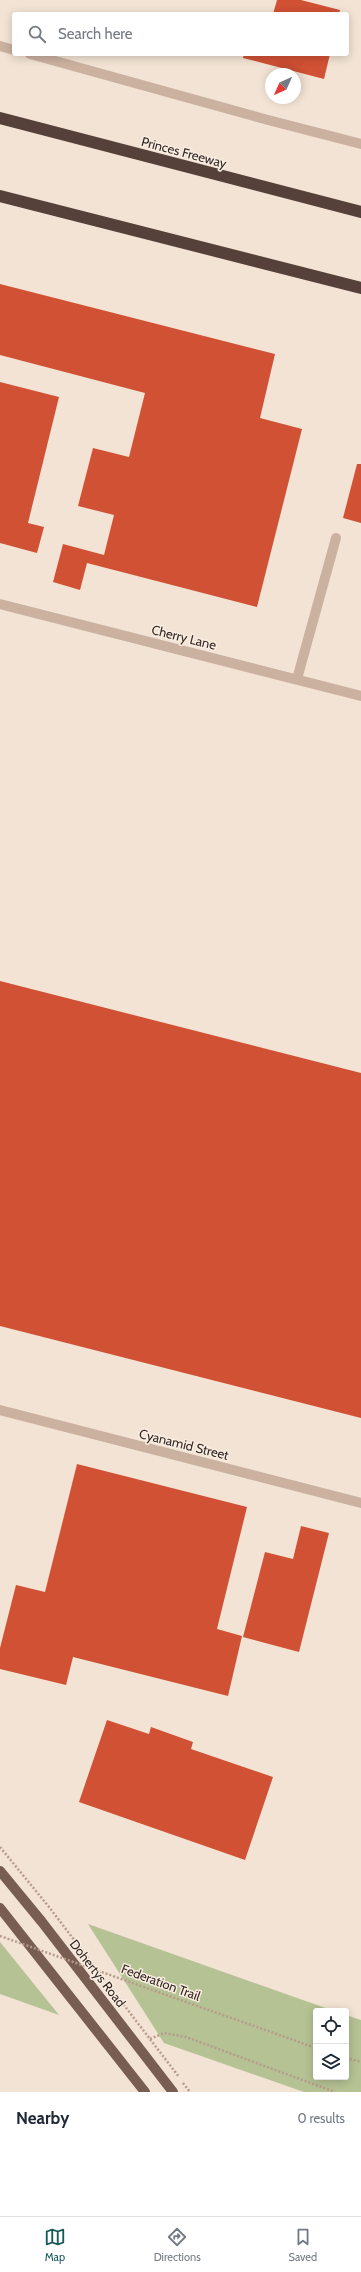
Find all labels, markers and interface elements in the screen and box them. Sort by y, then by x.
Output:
search box [12,12,349,56]
icon: search [26,23,48,45]
text: Search here [58,25,133,43]
north arrow [265,68,301,104]
street label: Princes Freeway [140,133,229,171]
street label: Cherry Lane [150,621,218,653]
street label: Cyanamid Street [137,1425,231,1463]
street label: Dohertys Road [67,1936,129,2010]
street label: Federation Trail [119,1960,203,2004]
map controls [313,2008,349,2080]
button: locate [313,2008,349,2044]
button: layers [313,2044,349,2080]
text: Nearby [16,2108,69,2128]
text: 0 results [297,2110,345,2126]
tab: Map [44,2226,66,2264]
tab: Directions [154,2226,201,2264]
tab: Saved [289,2226,317,2264]

